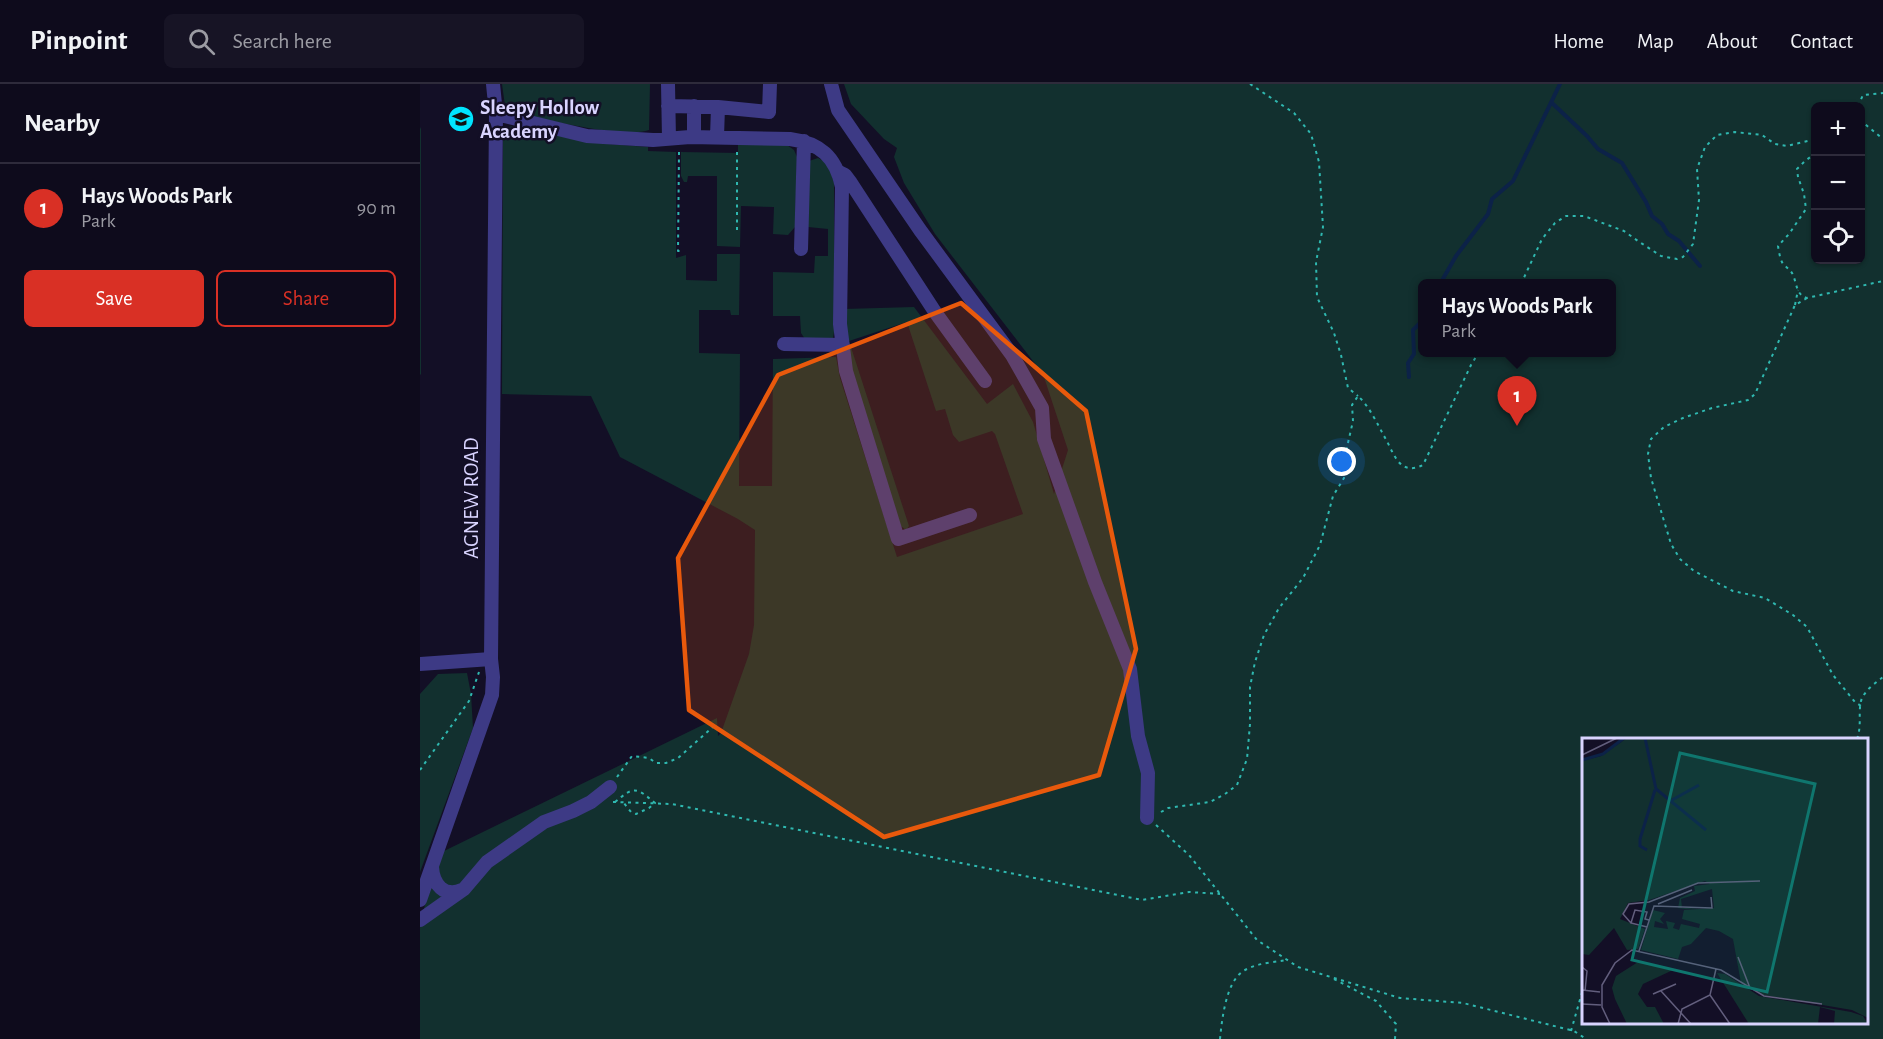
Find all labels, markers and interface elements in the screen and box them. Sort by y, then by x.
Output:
search box [164,14,584,68]
icon: search [185,25,218,58]
text: Pinpoint [30,27,128,55]
text: Search here [233,30,332,52]
text: Home [1553,31,1604,52]
text: Map [1637,31,1674,52]
text: About [1707,31,1757,52]
text: Contact [1790,31,1853,52]
place label: Sleepy Hollow Academy [480,97,600,142]
map controls [1811,102,1865,264]
button: + [1811,102,1865,156]
school or university icon: Sleepy Hollow Academy [446,104,476,134]
text: Nearby [24,110,100,136]
button: − [1811,156,1865,210]
text: Hays Woods Park [81,185,232,207]
text: 1 [40,198,47,218]
text: 90 m [357,198,396,218]
button: locate [1811,210,1865,264]
text: Park [81,211,116,231]
button: Save [24,270,204,327]
button: Share [216,270,396,327]
popup [1418,279,1616,357]
text: Hays Woods Park [1441,295,1593,317]
text: Park [1441,321,1476,341]
pin: 1 [1498,376,1536,426]
street label: AGNEW ROAD [461,437,482,559]
your location [1327,447,1356,476]
inset map [1582,738,1868,1024]

